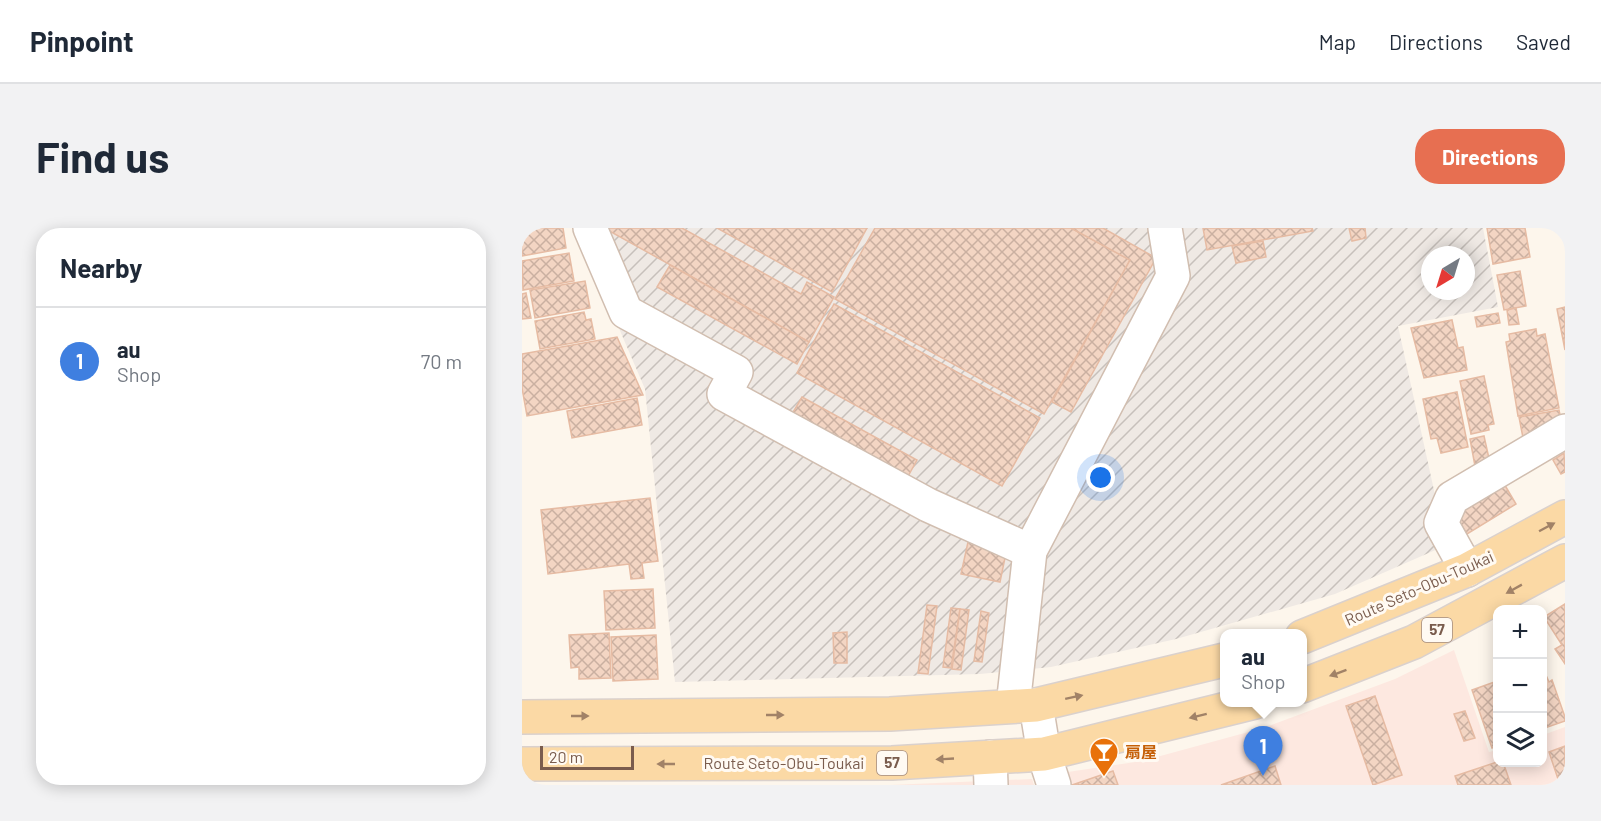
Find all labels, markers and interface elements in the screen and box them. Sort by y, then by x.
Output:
text: Pinpoint [30,24,134,58]
text: Map [1319,29,1356,54]
text: Directions [1389,29,1483,54]
text: Saved [1516,29,1571,54]
button: Directions [1415,129,1565,184]
text: Find us [36,131,169,181]
north arrow [1421,246,1475,300]
text: Nearby [60,252,142,283]
text: au [117,336,141,362]
text: 1 [76,349,83,373]
text: 70 m [421,349,462,373]
text: Shop [117,362,161,386]
your location [1086,463,1115,492]
one-way arrow [1538,522,1555,532]
street label: Route Seto-Obu-Toukai [1341,546,1496,629]
one-way arrow [1505,584,1522,594]
map controls [1493,605,1547,767]
button: + [1493,605,1547,659]
road number: 57 [1422,618,1452,642]
popup [1220,629,1307,707]
text: au [1241,643,1265,669]
button: − [1493,659,1547,713]
text: Shop [1241,669,1286,693]
one-way arrow [1329,669,1347,678]
one-way arrow [1065,692,1084,701]
one-way arrow [766,710,785,719]
one-way arrow [571,711,590,721]
one-way arrow [1189,712,1208,722]
button: layers [1493,713,1547,767]
pin: 1 [1244,726,1282,776]
bar icon: 扇屋 [1088,736,1120,778]
place label: 扇屋 [1125,742,1157,761]
scale bar [540,743,634,770]
text: 20 m [549,747,583,766]
road number: 57 [877,751,907,775]
street label: Route Seto-Obu-Toukai [704,753,864,772]
one-way arrow [936,755,955,764]
one-way arrow [657,759,676,768]

